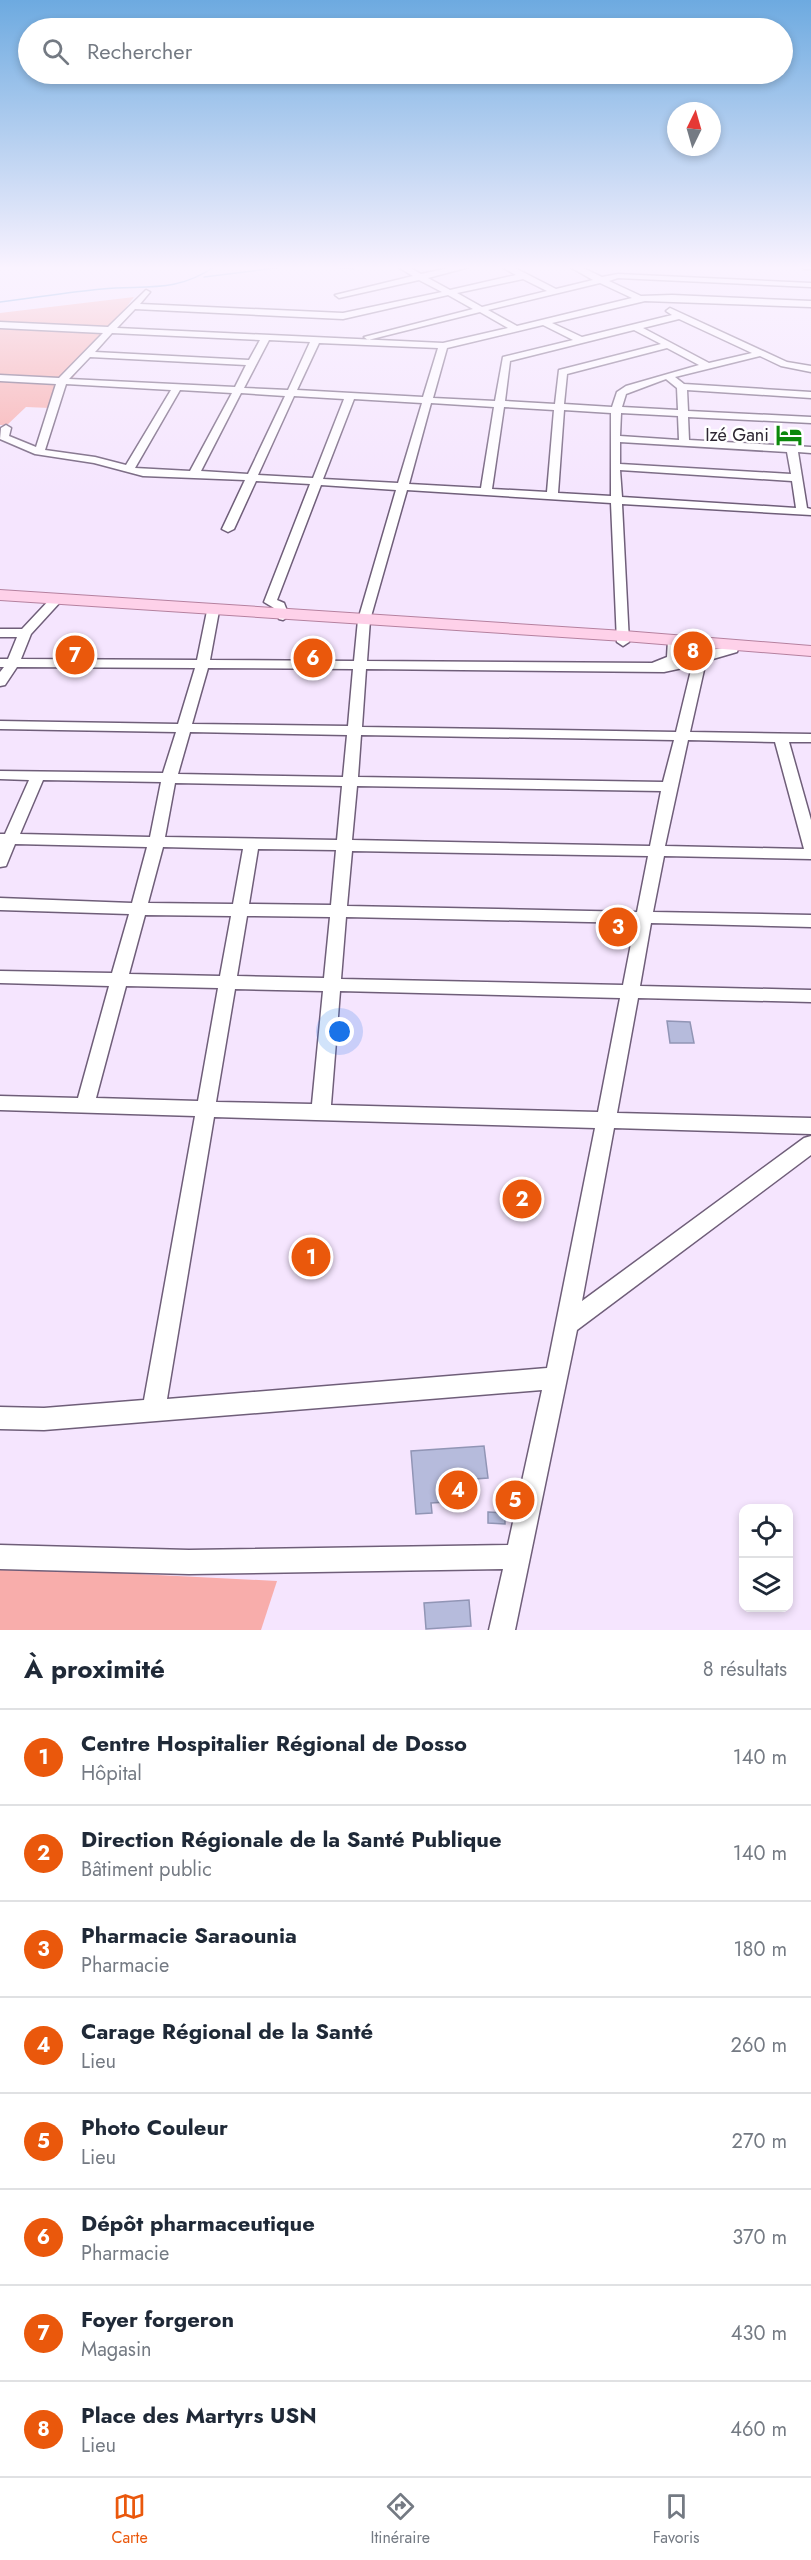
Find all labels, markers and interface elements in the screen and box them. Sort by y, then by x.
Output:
search box [18,18,793,84]
icon: search [39,35,72,68]
text: Rechercher [87,35,192,67]
north arrow [667,102,721,156]
hotel icon: Izé Gani [774,420,804,450]
place label: Izé Gani [705,422,769,448]
pin: 8 [674,628,712,674]
pin: 7 [56,632,94,678]
pin: 6 [294,636,332,680]
pin: 3 [598,904,638,950]
your location [325,1017,354,1046]
pin: 2 [502,1176,542,1222]
pin: 1 [292,1234,330,1280]
pin: 4 [438,1468,478,1512]
pin: 5 [496,1478,534,1522]
map controls [739,1504,793,1612]
button: locate [739,1504,793,1558]
button: layers [739,1558,793,1612]
text: À proximité [24,1650,165,1688]
text: 8 résultats [703,1655,787,1684]
text: Centre Hospitalier Régional de Dosso [81,1727,467,1759]
text: 1 [38,1743,49,1772]
text: 140 m [733,1743,787,1772]
text: Hôpital [81,1759,142,1788]
text: Direction Régionale de la Santé Publique [81,1823,502,1855]
text: 2 [37,1839,50,1868]
text: 140 m [733,1839,787,1868]
text: Bâtiment public [81,1855,212,1884]
text: Pharmacie Saraounia [81,1919,297,1951]
text: 3 [37,1935,50,1964]
text: 180 m [733,1935,787,1964]
text: Pharmacie [81,1951,169,1980]
text: Carage Régional de la Santé [81,2015,373,2047]
text: 4 [37,2031,50,2060]
text: 260 m [731,2031,787,2060]
text: Lieu [81,2047,116,2076]
text: Photo Couleur [81,2111,228,2143]
text: 5 [37,2127,50,2156]
text: 270 m [732,2127,787,2156]
text: Lieu [81,2143,116,2172]
text: Dépôt pharmaceutique [81,2207,315,2239]
text: 6 [37,2223,50,2252]
text: 370 m [732,2223,787,2252]
text: Pharmacie [81,2239,169,2268]
text: Foyer forgeron [81,2303,234,2335]
text: 7 [37,2319,50,2348]
text: 430 m [731,2319,787,2348]
text: Magasin [81,2335,152,2364]
text: Place des Martyrs USN [81,2399,317,2431]
text: 8 [37,2415,50,2444]
text: 460 m [730,2415,787,2444]
text: Lieu [81,2431,116,2460]
tab: Carte [111,2490,148,2549]
tab: Itinéraire [371,2490,430,2549]
tab: Favoris [653,2490,700,2549]

